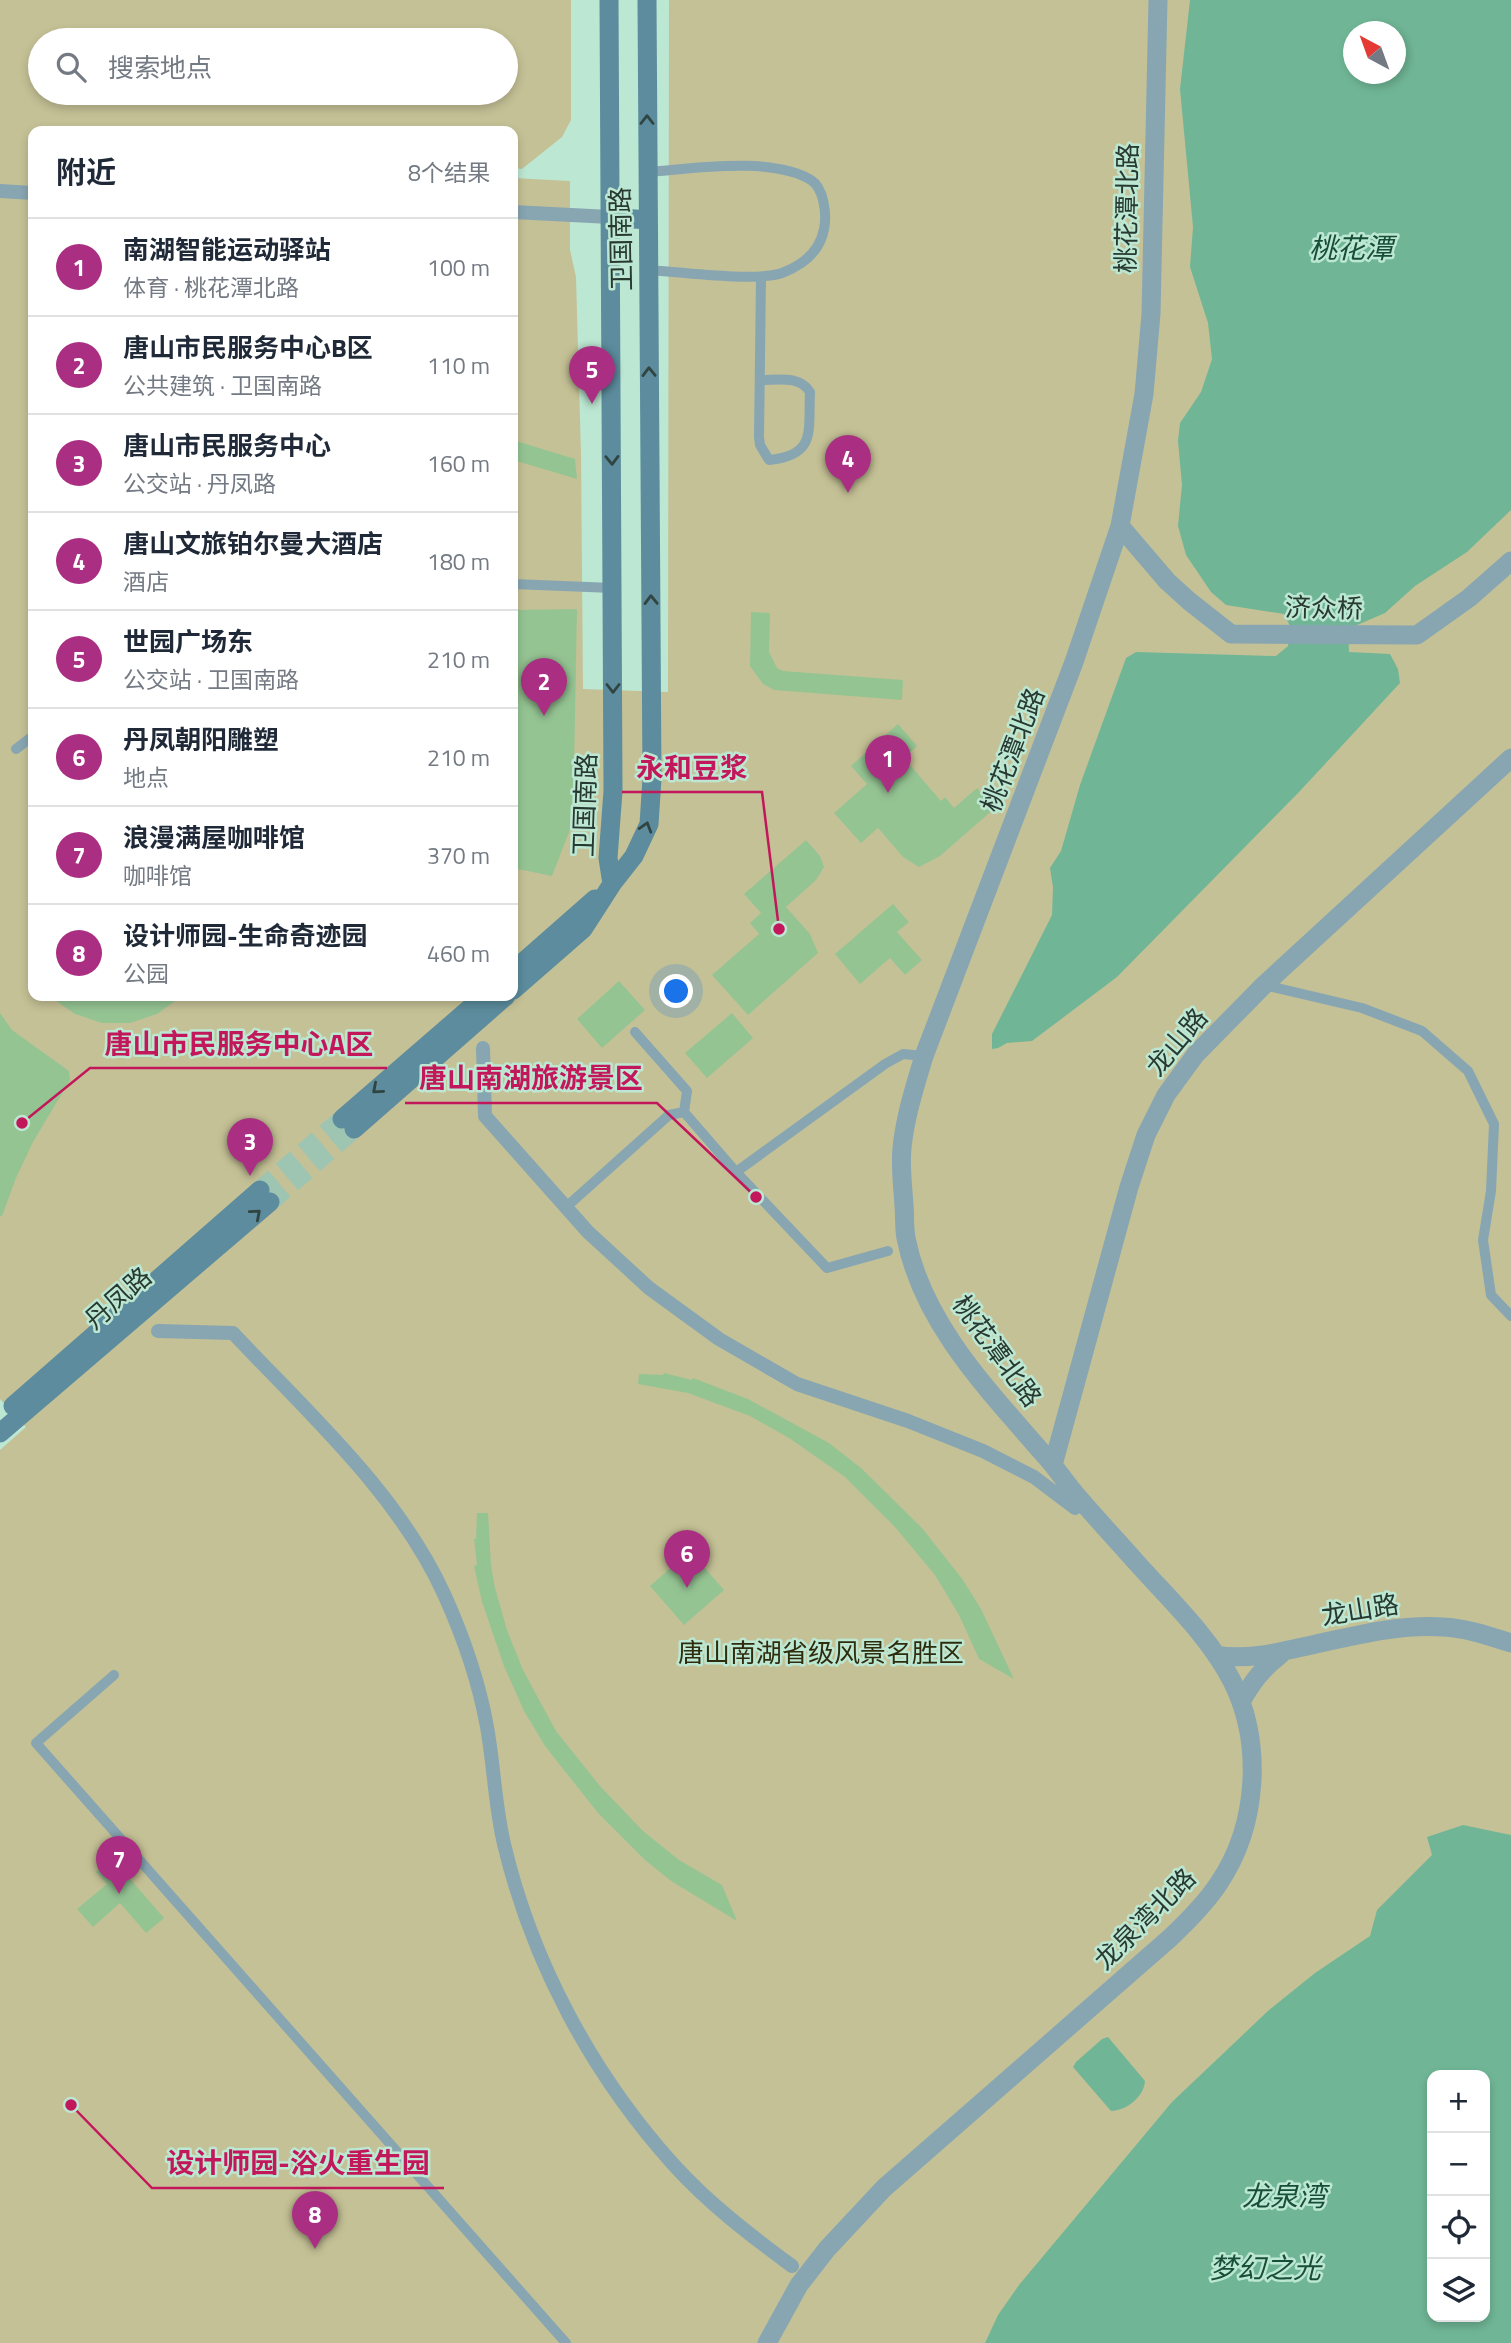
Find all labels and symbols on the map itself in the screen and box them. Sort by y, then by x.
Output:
north arrow [1343,21,1406,84]
one-way arrow [639,115,655,125]
street label: 桃花潭北路 [1106,143,1147,273]
street label: 卫国南路 [600,187,641,291]
water label: 桃花潭 [1309,226,1398,269]
pin: 5 [569,346,615,404]
one-way arrow [641,367,657,377]
pin: 4 [825,435,871,493]
one-way arrow [604,455,620,466]
street label: 济众桥 [1285,587,1363,628]
one-way arrow [643,594,659,605]
pin: 2 [521,658,567,716]
street label: 桃花潭北路 [971,682,1054,817]
one-way arrow [605,683,621,693]
pin: 1 [865,735,911,793]
callout: 永和豆浆 [622,743,762,792]
text: 永和豆浆 [636,746,748,789]
street label: 卫国南路 [563,752,606,858]
one-way arrow [637,821,652,833]
your location [659,974,693,1008]
street label: 龙山路 [1137,999,1217,1084]
callout: 唐山市民服务中心A区 [90,1019,387,1068]
text: 唐山市民服务中心A区 [105,1022,373,1065]
callout: 唐山南湖旅游景区 [405,1054,657,1103]
text: 唐山南湖旅游景区 [419,1056,643,1099]
one-way arrow [372,1081,385,1093]
pin: 3 [227,1118,273,1176]
one-way arrow [248,1210,261,1222]
street label: 丹凤路 [75,1257,160,1338]
street label: 桃花潭北路 [943,1287,1051,1415]
pin: 6 [664,1530,710,1588]
street label: 龙山路 [1318,1584,1401,1635]
park label: 唐山南湖省级风景名胜区 [678,1633,964,1672]
pin: 7 [96,1836,142,1894]
street label: 龙泉湾北路 [1085,1859,1204,1978]
callout: 设计师园-浴火重生园 [152,2139,444,2188]
text: 设计师园-浴火重生园 [166,2141,430,2184]
water label: 龙泉湾 [1242,2174,1330,2217]
pin: 8 [292,2191,338,2249]
water label: 梦幻之光 [1209,2246,1323,2289]

